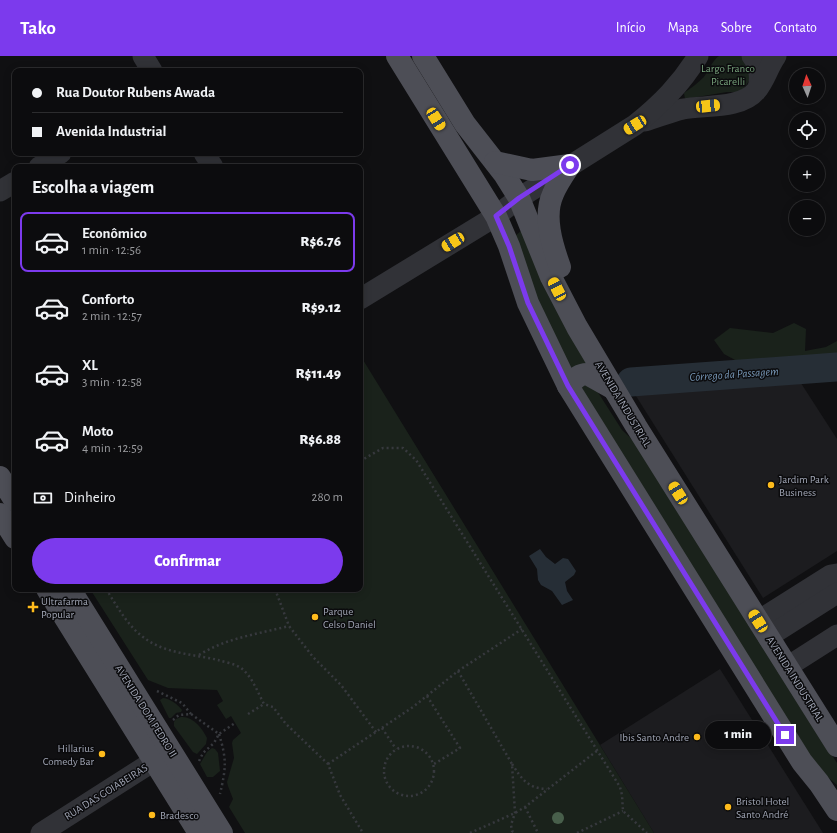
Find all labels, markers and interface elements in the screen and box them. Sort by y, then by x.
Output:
text: Tako [20,19,56,38]
text: Início [616,21,646,35]
text: Mapa [668,21,699,35]
text: Sobre [721,21,752,35]
text: Contato [774,21,817,35]
park label: Largo Franco Picarelli [701,63,755,87]
north arrow [789,68,825,104]
map controls [789,68,825,236]
text: Rua Doutor Rubens Awada [56,85,215,100]
car [695,99,721,113]
car [425,106,447,132]
button: locate [789,112,825,148]
car [622,114,648,136]
text: Avenida Industrial [56,124,167,139]
route start [561,156,579,174]
button: + [789,156,825,192]
text: Escolha a viagem [32,179,154,197]
button: − [789,200,825,236]
icon: car [34,224,70,260]
text: Econômico [82,226,147,241]
car [440,231,466,253]
text: R$6.76 [300,234,341,249]
text: 1 min · 12:56 [82,244,141,257]
car [546,276,568,302]
icon: car [34,290,70,326]
text: Conforto [82,292,134,307]
text: R$9.12 [302,300,341,315]
text: 2 min · 12:57 [82,310,142,323]
icon: car [34,356,70,392]
text: XL [82,358,98,373]
street label: AVENIDA INDUSTRIAL [593,359,653,449]
water label: Córrego da Passagem [689,365,779,383]
text: R$11.49 [296,366,341,381]
text: 3 min · 12:58 [82,376,142,389]
icon: car [34,422,70,458]
text: Moto [82,424,114,439]
text: R$6.88 [299,432,341,447]
text: 4 min · 12:59 [82,442,143,455]
place label: Jardim Park Business [779,474,829,498]
car [667,480,689,506]
marker: Jardim Park Business [766,480,776,490]
icon: cash [32,487,54,509]
text: Dinheiro [64,490,116,505]
text: 280 m [312,491,343,504]
button: Confirmar [32,538,343,584]
place label: Ultrafarma Popular [41,596,88,620]
marker: Ultrafarma Popular [28,602,38,612]
place label: Parque Celso Daniel [323,606,376,630]
car [747,608,769,634]
marker: Parque Celso Daniel [310,612,320,622]
street label: AVENIDA INDUSTRIAL [764,635,826,724]
street label: AVENIDA DOM PEDRO II [113,663,179,759]
callout: 1 min [705,721,771,749]
route end [776,726,794,744]
text: 1 min [724,728,752,741]
place label: Ibis Santo Andre [619,732,689,743]
marker: Ibis Santo Andre [692,732,702,742]
place label: Hillarius Comedy Bar [43,743,94,767]
marker: Hillarius Comedy Bar [97,749,107,759]
street label: RUA DAS GOIABEIRAS [62,762,150,822]
place label: Bristol Hotel Santo André [736,796,789,820]
marker: Bristol Hotel Santo André [723,802,733,812]
marker: Bradesco [147,810,157,820]
place label: Bradesco [160,810,199,821]

